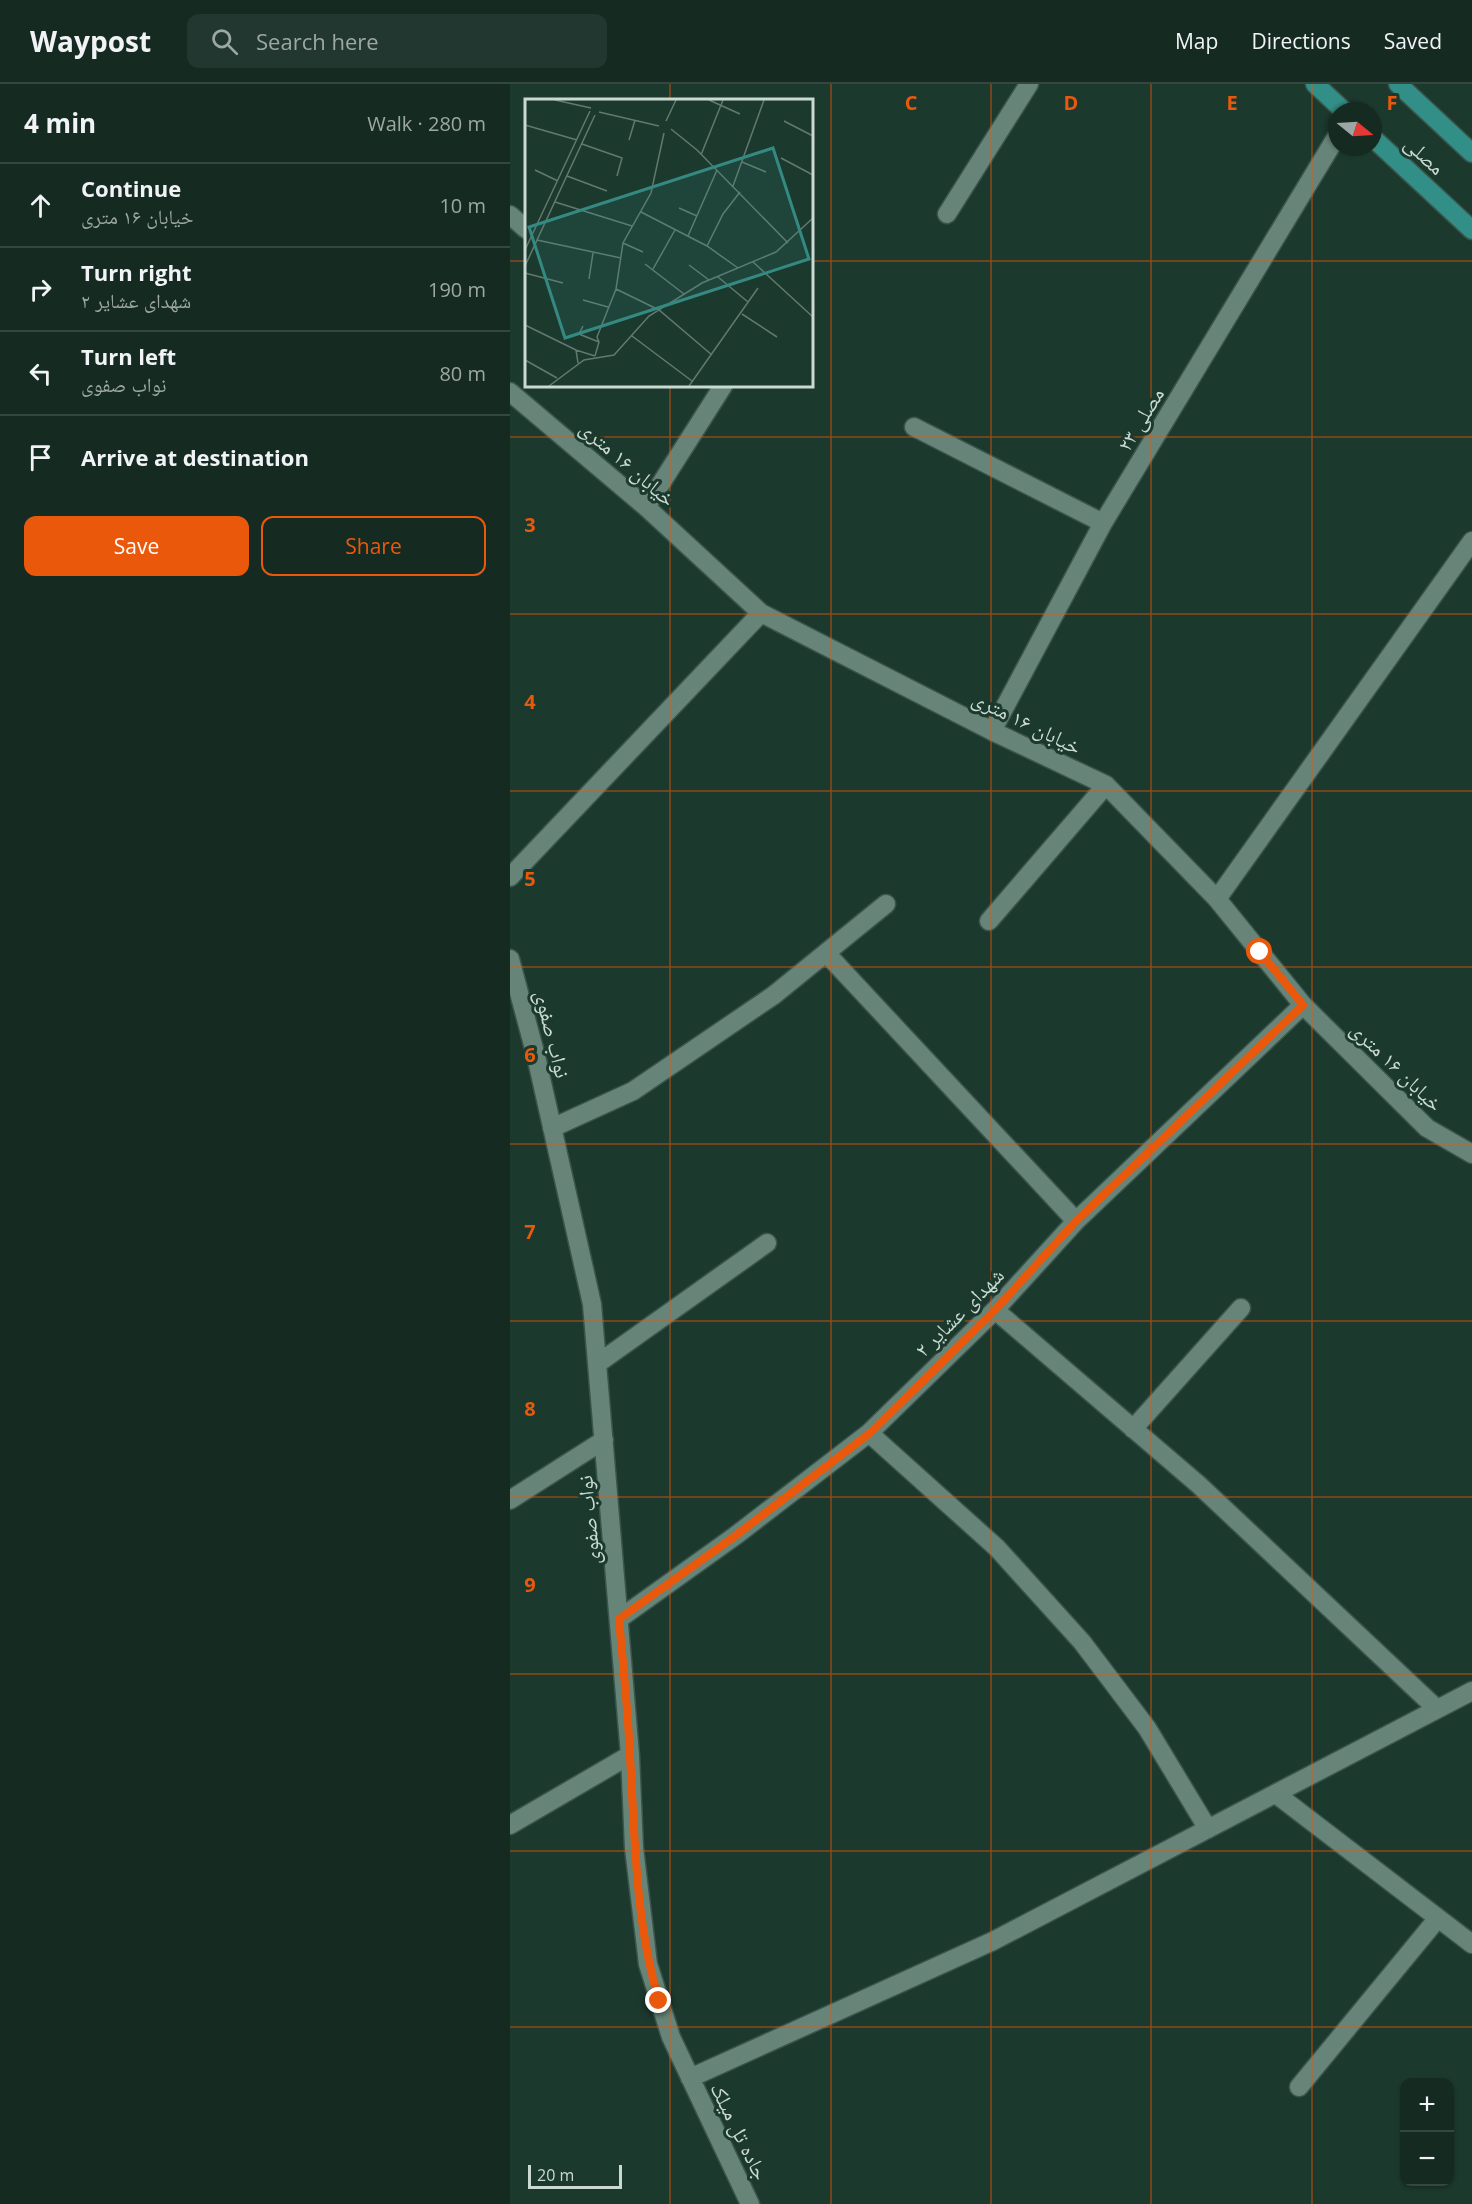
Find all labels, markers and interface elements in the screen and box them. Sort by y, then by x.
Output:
search box [187,14,607,68]
text: Waypost [30,22,151,60]
icon: search [208,25,241,58]
text: Search here [256,26,379,56]
text: Map [1175,27,1218,55]
text: Directions [1251,27,1351,55]
text: Saved [1384,27,1442,55]
text: C [905,89,918,116]
text: D [1064,89,1078,116]
text: E [1226,89,1238,116]
text: F [1387,89,1397,116]
inset map [525,99,813,387]
north arrow [1328,102,1382,156]
text: 4 min [24,105,96,141]
text: Walk · 280 m [367,110,486,137]
street label: مصلی [1399,129,1451,181]
text: Continue [81,173,181,203]
icon: ahead [24,189,57,222]
text: 10 m [439,192,486,219]
text: خیابان ۱۶ متری [81,203,193,230]
text: Turn right [81,257,192,287]
icon: right [24,273,57,306]
text: 190 m [428,276,486,303]
text: شهدای عشایر ۲ [81,287,191,314]
text: Turn left [81,341,176,371]
icon: left [24,357,57,390]
text: 80 m [439,360,486,387]
text: نواب صفوی [81,371,166,398]
street label: مصلی ۲۳ [1110,382,1170,456]
street label: خیابان ۱۶ متری [574,414,682,512]
icon: arrive [24,441,57,474]
text: Arrive at destination [81,442,309,472]
text: 3 [524,511,536,538]
button: Save [24,516,249,576]
button: Share [261,516,486,576]
street label: خیابان ۱۶ متری [968,684,1086,760]
text: 4 [524,688,536,715]
text: 5 [524,865,536,892]
route start [1246,938,1272,964]
street label: نواب صفوی [529,987,577,1081]
street label: خیابان ۱۶ متری [1345,1015,1449,1117]
text: 6 [524,1041,536,1068]
text: 7 [524,1218,536,1245]
street label: شهدای عشایر ۲ [908,1261,1010,1363]
text: 8 [524,1395,536,1422]
street label: نواب صفوی [570,1474,606,1566]
text: 9 [524,1571,536,1598]
route end [645,1987,671,2013]
street label: جاده تل میلک [704,2078,776,2184]
map controls [1400,2078,1454,2186]
button: + [1400,2078,1454,2132]
button: − [1400,2132,1454,2186]
scale bar [528,2162,622,2190]
text: 20 m [537,2164,574,2186]

